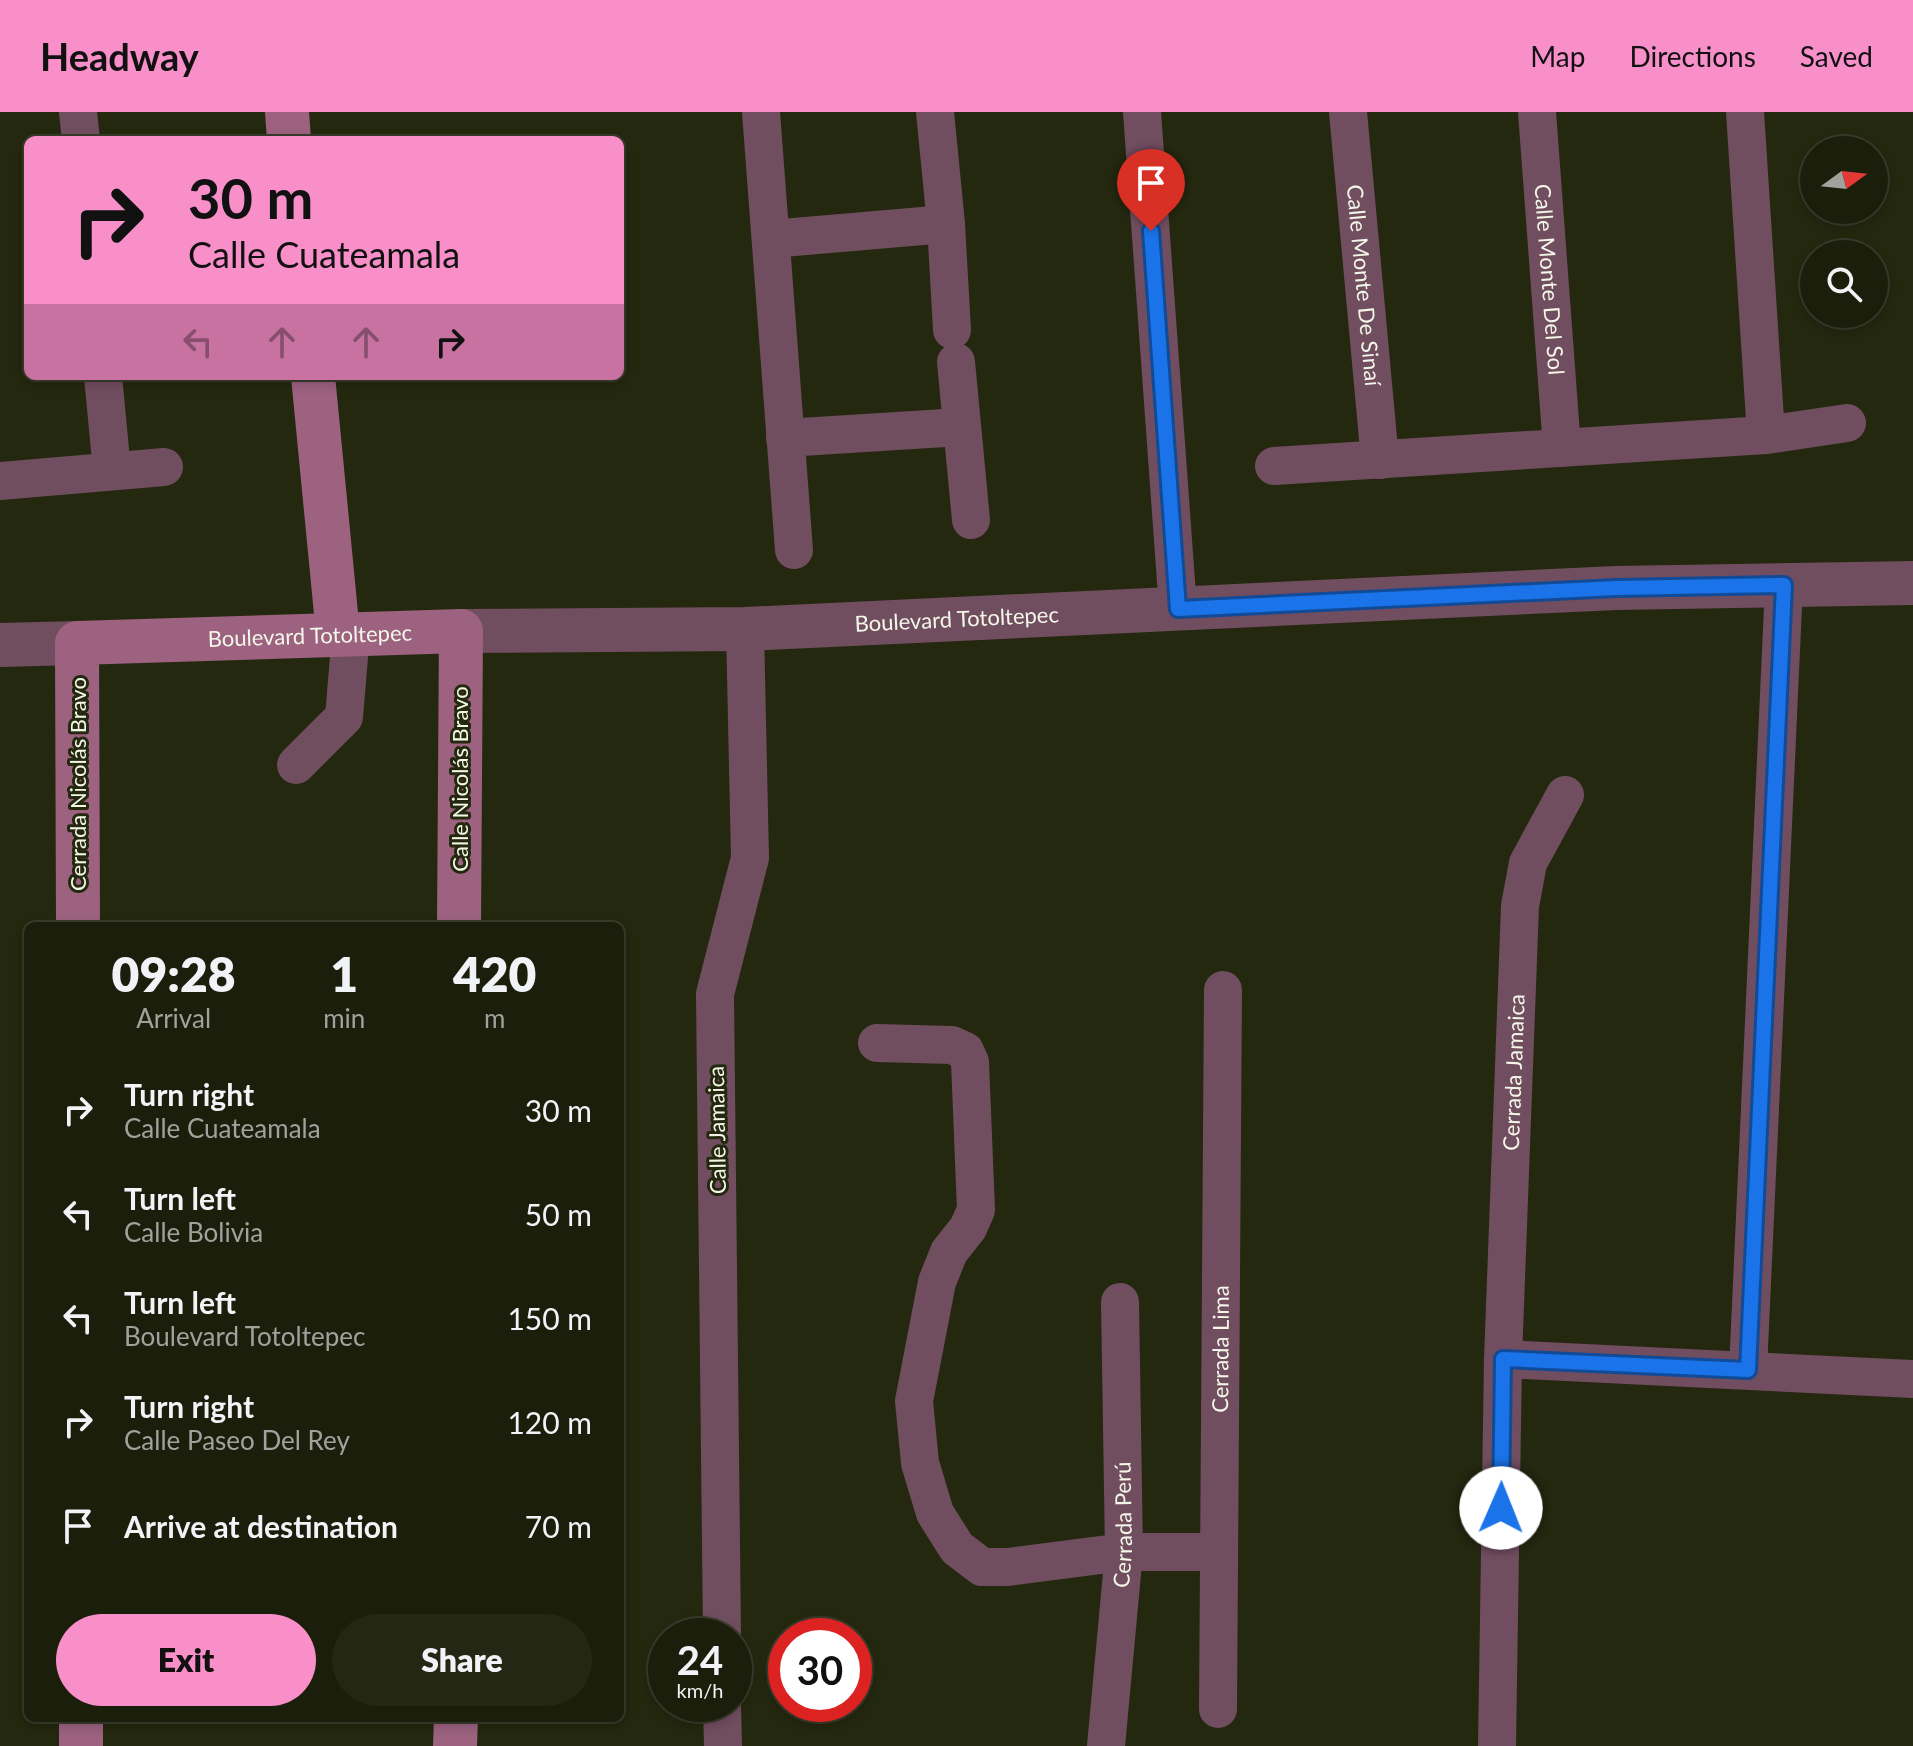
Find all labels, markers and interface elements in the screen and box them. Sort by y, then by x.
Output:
text: Headway [40,33,199,79]
text: Map [1530,39,1585,73]
text: Directions [1629,39,1756,73]
text: Saved [1800,39,1873,73]
north arrow [1800,136,1888,224]
map controls [1800,136,1888,328]
pin [1117,149,1185,231]
icon: arrive [1129,161,1173,205]
text: 30 m [188,164,313,231]
icon: right [56,168,160,272]
street label: Calle Monte De Sinaí [1342,183,1387,388]
street label: Calle Monte Del Sol [1529,183,1571,376]
text: Calle Cuateamala [188,232,460,276]
button: search [1800,240,1888,328]
icon: left [176,320,220,364]
icon: ahead [260,320,304,364]
icon: ahead [344,320,388,364]
icon: right [428,320,472,364]
street label: Boulevard Totoltepec [854,600,1059,637]
street label: Boulevard Totoltepec [207,619,412,652]
street label: Cerrada Nicolás Bravo [64,677,91,891]
street label: Calle Nicolás Bravo [446,686,473,872]
text: 09:28 [112,945,236,1002]
text: 1 [330,945,358,1002]
text: 420 [453,945,536,1002]
street label: Cerrada Jamaica [1497,993,1530,1151]
text: Arrival [136,1002,211,1034]
text: min [323,1002,365,1034]
text: m [484,1002,505,1034]
street label: Calle Jamaica [702,1066,731,1194]
text: Turn right [124,1076,254,1112]
icon: right [56,1088,100,1132]
text: 30 m [525,1092,592,1128]
text: Calle Cuateamala [124,1112,321,1144]
text: Turn left [124,1180,236,1216]
icon: left [56,1192,100,1236]
text: 50 m [525,1196,592,1232]
text: Calle Bolivia [124,1216,263,1248]
text: Turn left [124,1284,236,1320]
street label: Cerrada Lima [1206,1285,1234,1413]
icon: left [56,1296,100,1340]
text: 150 m [507,1300,592,1336]
text: Boulevard Totoltepec [124,1320,365,1352]
text: Turn right [124,1388,254,1424]
icon: right [56,1400,100,1444]
text: 120 m [507,1404,592,1440]
text: Calle Paseo Del Rey [124,1424,350,1456]
street label: Cerrada Perú [1107,1461,1137,1589]
position arrow [1459,1466,1543,1550]
icon: arrive [56,1504,100,1548]
text: Arrive at destination [124,1508,398,1544]
text: 70 m [525,1508,592,1544]
button: Exit [56,1614,316,1706]
button: Share [332,1614,592,1706]
speed limit sign: 30 [768,1618,872,1722]
text: 24 [677,1636,723,1684]
text: km/h [677,1678,723,1702]

